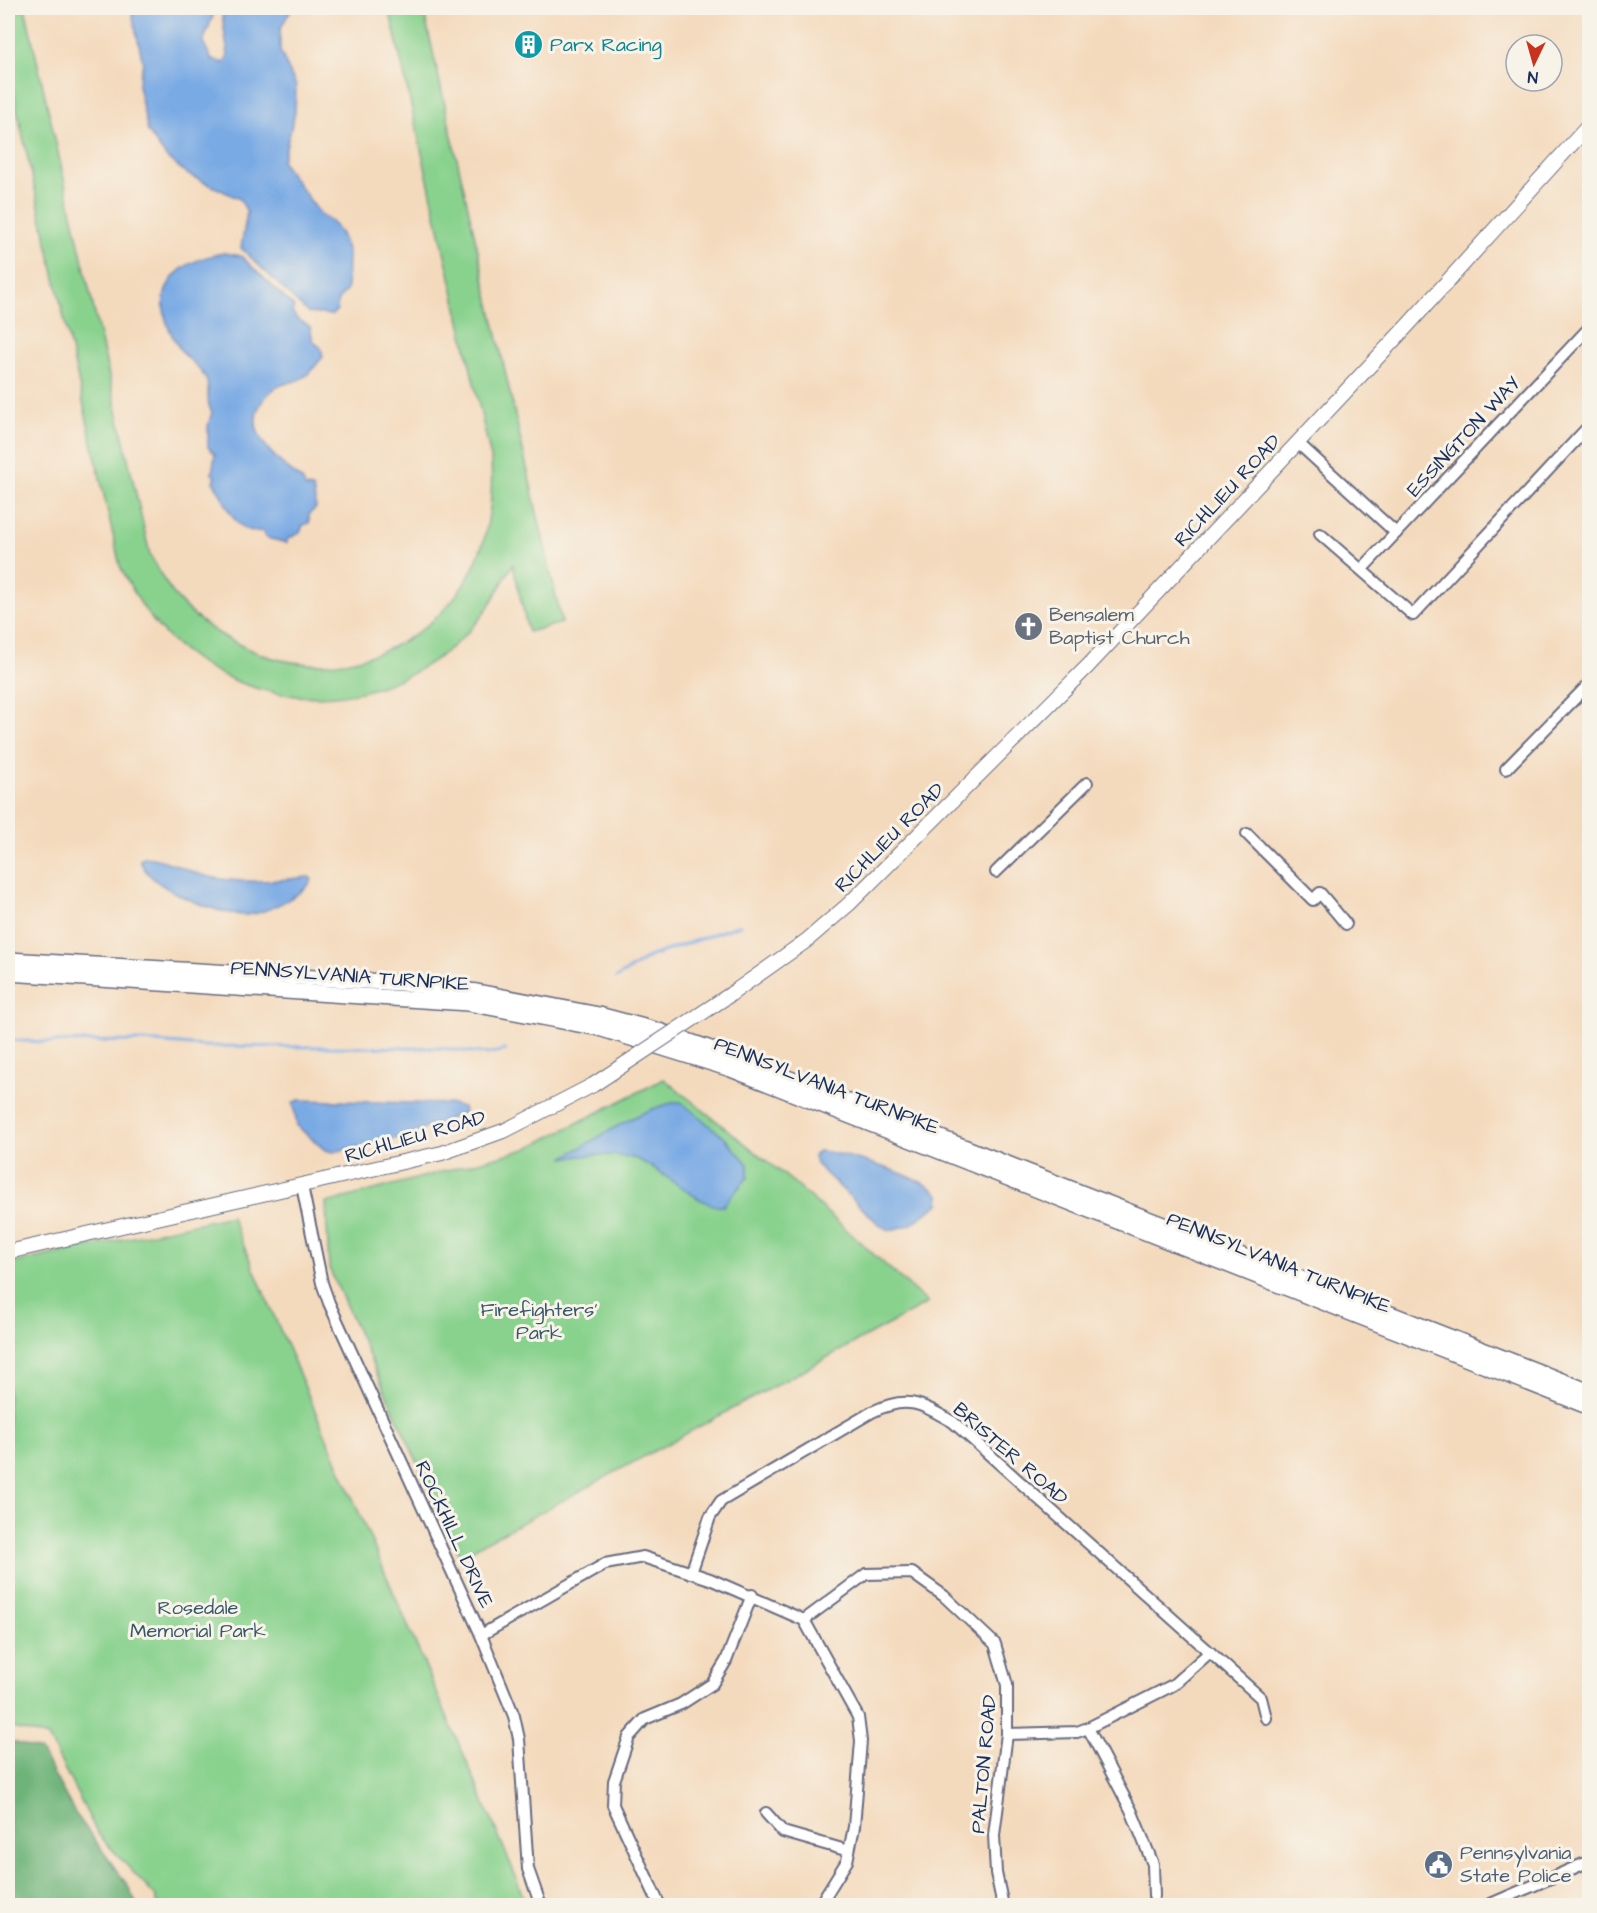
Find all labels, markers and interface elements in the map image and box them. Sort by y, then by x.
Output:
building icon: Parx Racing [513,28,545,60]
place label: Parx Racing [550,31,662,60]
north arrow [1504,33,1564,93]
text: N [1527,66,1539,88]
street label: ESSINGTON WAY [1400,370,1527,503]
street label: RICHLIEU ROAD [1168,428,1287,553]
place label: Bensalem Baptist Church [1049,601,1190,652]
church icon: Bensalem Baptist Church [1012,610,1044,642]
street label: RICHLIEU ROAD [829,777,951,899]
street label: PENNSYLVANIA TURNPIKE [230,954,470,998]
street label: PENNSYLVANIA TURNPIKE [710,1030,943,1142]
street label: RICHLIEU ROAD [342,1104,489,1170]
street label: PENNSYLVANIA TURNPIKE [1163,1205,1395,1321]
park label: Firefighters' Park [480,1296,598,1347]
street label: BRISTER ROAD [947,1396,1074,1512]
street label: ROCKHILL DRIVE [408,1456,501,1613]
park label: Rosedale Memorial Park [130,1594,266,1645]
street label: PALTON ROAD [964,1693,1004,1835]
place label: Pennsylvania State Police [1460,1839,1572,1890]
public building icon: Pennsylvania State Police [1423,1848,1455,1880]

